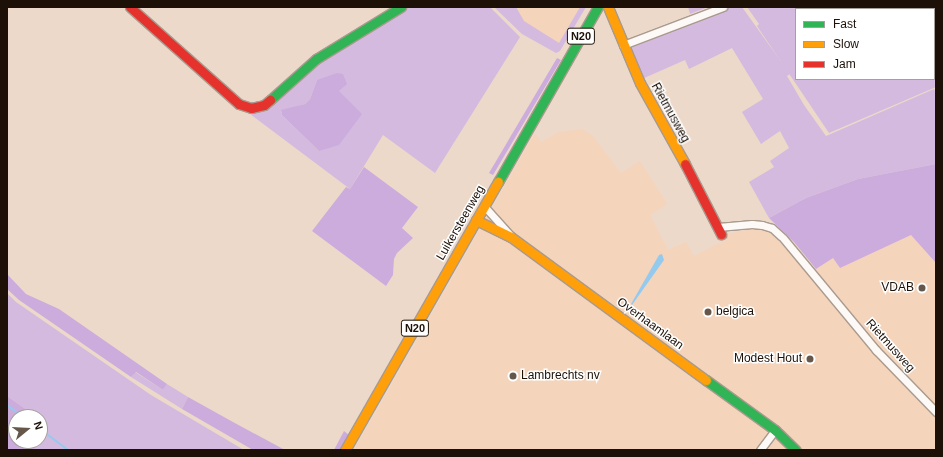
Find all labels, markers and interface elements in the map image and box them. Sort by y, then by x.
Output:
legend [795,8,935,80]
text: Fast [833,17,856,31]
road number: N20 [566,27,596,45]
text: Slow [833,37,859,51]
text: Jam [833,57,856,71]
street label: Rietmusweg [648,81,692,145]
street label: Luikersteenweg [434,183,488,263]
place label: VDAB [881,281,914,295]
marker: VDAB [917,283,927,293]
street label: Overhaamlaan [614,295,686,353]
place label: belgica [716,305,754,319]
marker: belgica [703,307,713,317]
street label: Rietmusweg [863,317,917,375]
road number: N20 [400,319,430,337]
place label: Modest Hout [734,352,802,366]
marker: Modest Hout [805,354,815,364]
place label: Lambrechts nv [521,369,600,383]
marker: Lambrechts nv [508,371,518,381]
north arrow [8,409,48,449]
text: N [32,420,45,431]

